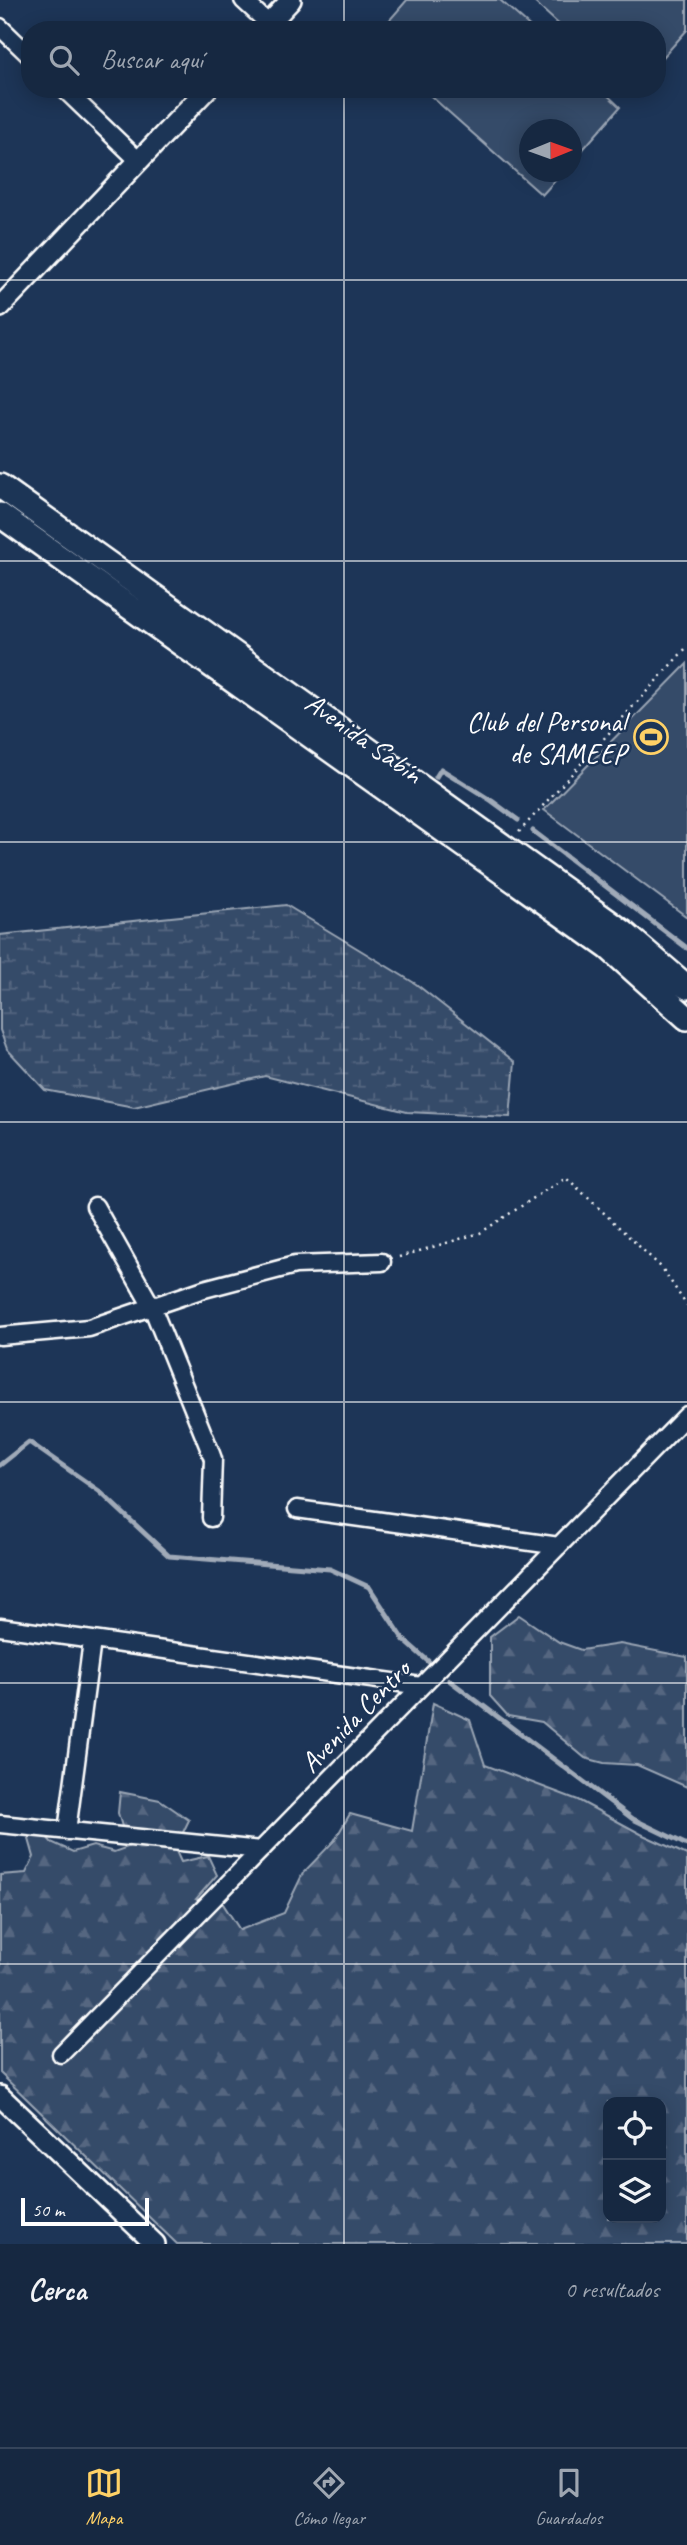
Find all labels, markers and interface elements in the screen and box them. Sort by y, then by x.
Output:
search box [21,21,666,98]
icon: search [45,41,83,79]
text: Buscar aquí [101,43,203,76]
north arrow [519,119,582,182]
street label: Avenida Sabín [299,685,430,792]
place label: Club del Personal de SAMEEP [467,704,631,771]
sports icon: Club del Personal de SAMEEP [632,718,670,756]
street label: Avenida Centro [293,1650,420,1780]
map controls [603,2097,666,2223]
button: locate [603,2097,666,2160]
button: layers [603,2160,666,2223]
scale bar [21,2195,149,2227]
text: 50 m [32,2198,64,2222]
text: Cerca [28,2271,86,2309]
text: 0 resultados [565,2275,659,2304]
tab: Mapa [85,2464,123,2530]
tab: Cómo llegar [293,2464,365,2530]
tab: Guardados [535,2464,602,2530]

